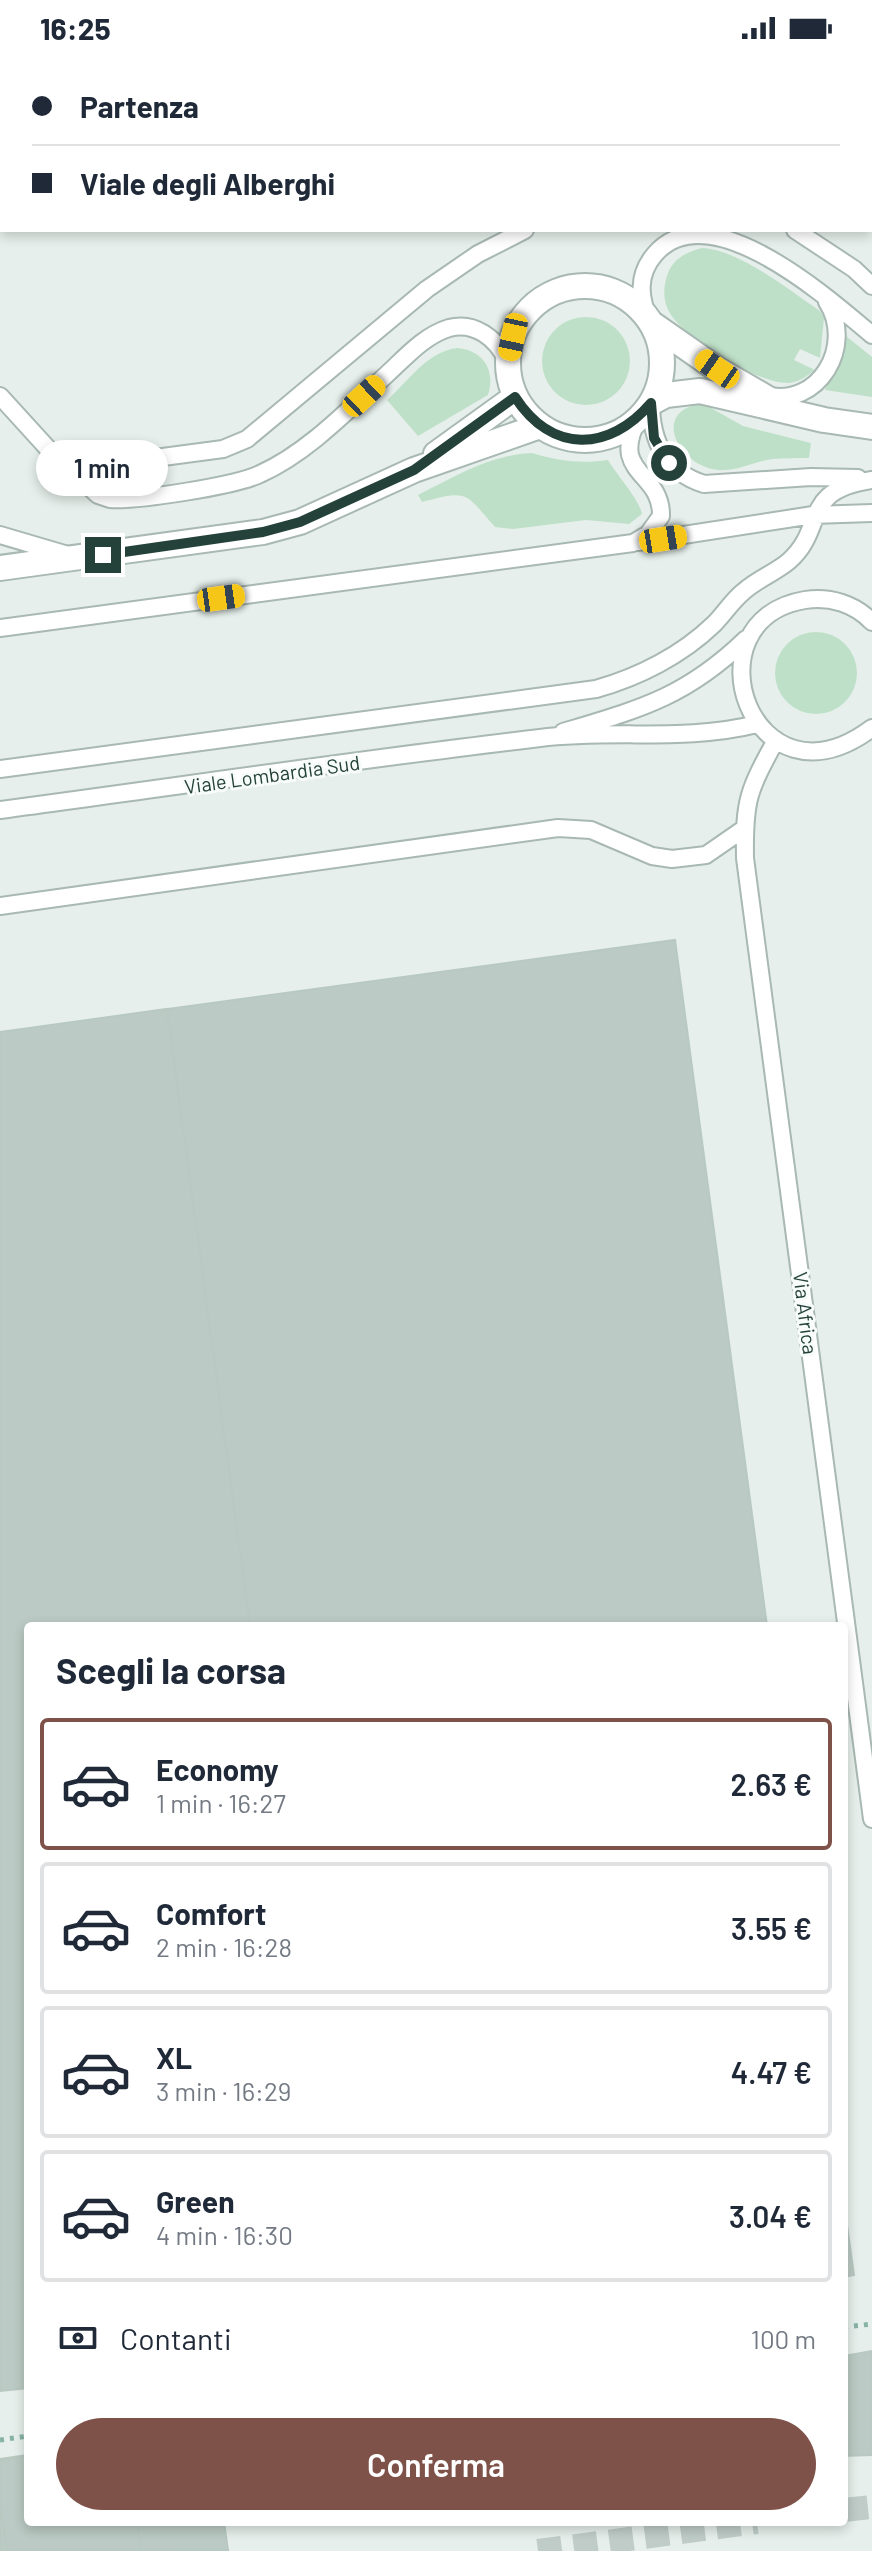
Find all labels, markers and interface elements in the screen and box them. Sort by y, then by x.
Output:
text: 16:25 [40,10,111,46]
text: Partenza [80,88,199,124]
text: Viale degli Alberghi [80,165,335,201]
car [496,311,530,363]
car [690,345,744,393]
car [338,371,390,421]
callout: 1 min [37,439,169,495]
route start [651,445,687,481]
text: 1 min [74,452,130,483]
car [637,523,689,555]
route end [85,537,121,573]
car [196,583,246,613]
street label: Viale Lombardia Sud [183,750,361,798]
street label: Via Africa [789,1270,823,1356]
text: Scegli la corsa [56,1648,286,1691]
icon: car [60,1748,132,1820]
text: Economy [156,1751,279,1787]
text: 2.63 € [730,1766,812,1802]
text: 1 min · 16:27 [156,1787,286,1818]
icon: car [60,1892,132,1964]
text: Comfort [156,1895,266,1931]
text: 3.55 € [731,1910,812,1946]
text: 2 min · 16:28 [156,1931,292,1962]
icon: car [60,2036,132,2108]
text: XL [156,2039,192,2075]
text: 4.47 € [731,2054,812,2090]
text: 3 min · 16:29 [156,2075,291,2106]
icon: car [60,2180,132,2252]
text: Green [156,2183,235,2219]
text: 3.04 € [729,2198,812,2234]
text: 4 min · 16:30 [156,2219,293,2250]
icon: cash [56,2316,100,2360]
text: Contanti [120,2320,232,2356]
text: 100 m [751,2323,816,2354]
button: Conferma [56,2418,816,2510]

